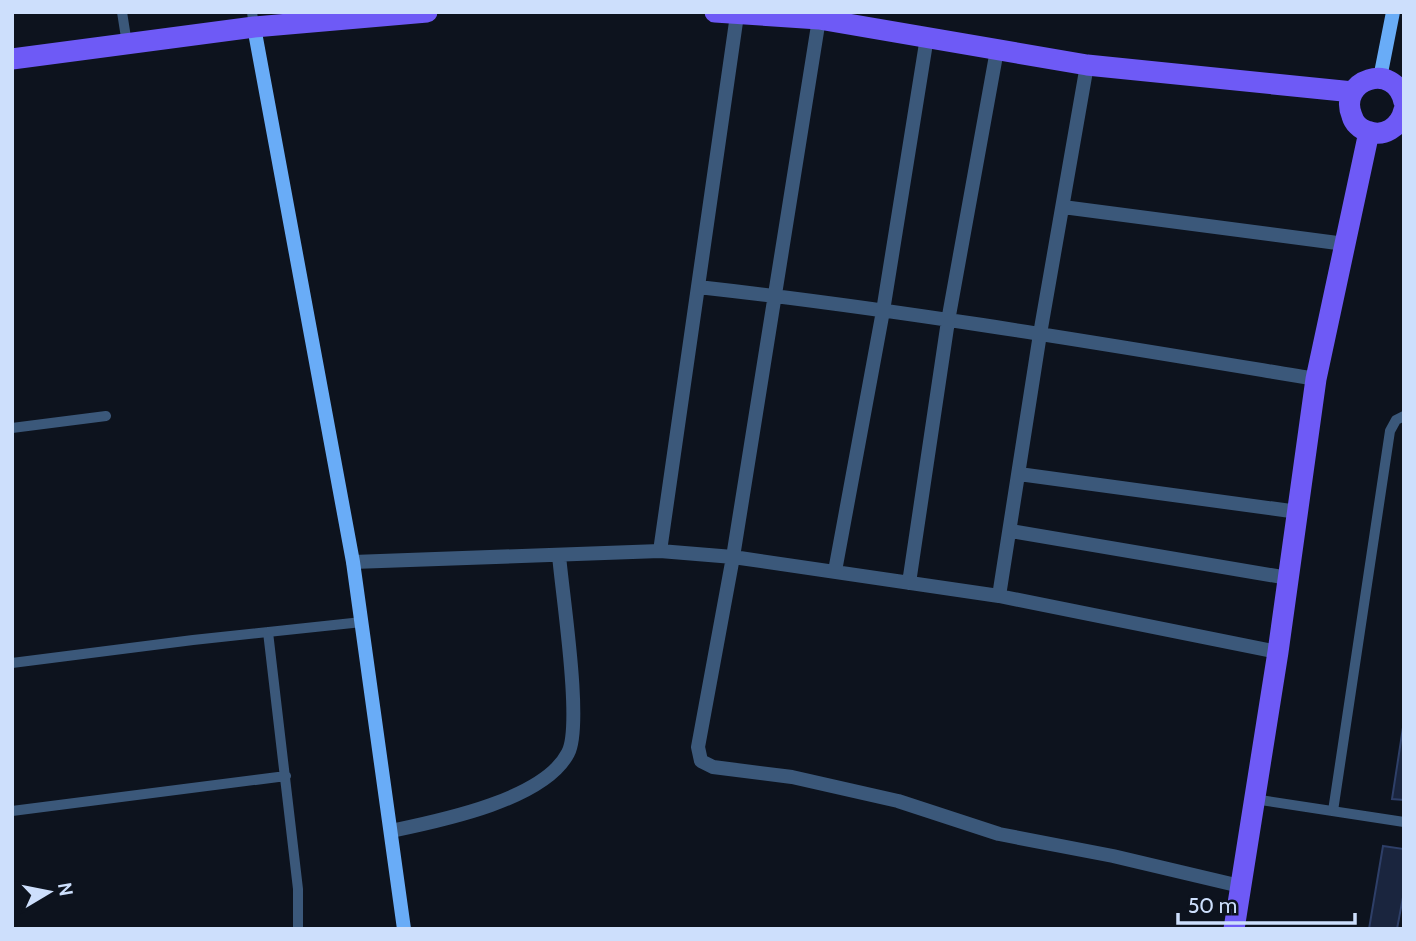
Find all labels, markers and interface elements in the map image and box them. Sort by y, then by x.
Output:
north arrow [14,857,84,927]
text: N [53,881,78,898]
scale bar [1178,881,1355,925]
text: 50 m [1188,893,1237,918]

